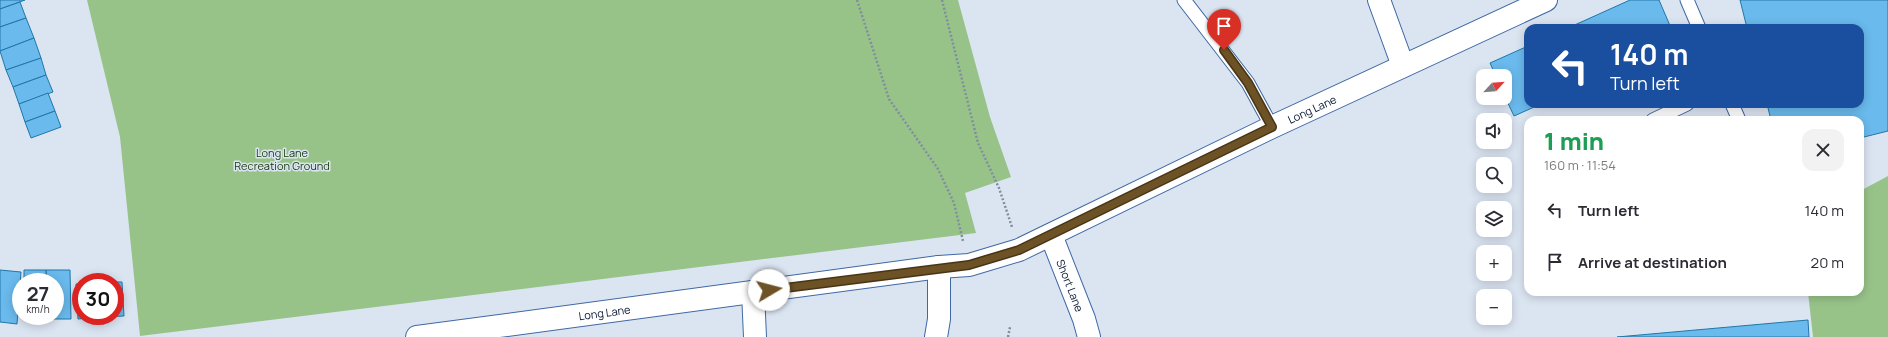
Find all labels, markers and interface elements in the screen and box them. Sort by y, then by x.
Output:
pin [1207,9,1241,50]
icon: arrive [1213,15,1235,37]
text: 140 m [1610,35,1689,73]
icon: left [1544,40,1596,92]
north arrow [1476,69,1512,105]
map controls [1476,69,1512,325]
text: Turn left [1610,71,1680,95]
street label: Long Lane [1285,91,1339,126]
button: sound [1476,113,1512,149]
text: 1 min [1544,124,1604,157]
button: close [1802,129,1844,171]
park label: Long Lane Recreation Ground [234,145,330,173]
text: 160 m · 11:54 [1544,156,1616,174]
button: search [1476,157,1512,193]
icon: left [1544,199,1566,221]
text: Turn left [1578,200,1640,221]
text: 140 m [1804,200,1844,221]
button: layers [1476,201,1512,237]
button: + [1476,245,1512,281]
icon: arrive [1544,251,1566,273]
text: Arrive at destination [1578,252,1727,273]
text: 20 m [1811,252,1844,273]
street label: Short Lane [1054,257,1088,314]
position arrow [748,269,790,311]
speed limit sign: 30 [72,273,124,325]
text: 27 [27,280,49,307]
button: − [1476,289,1512,325]
street label: Long Lane [578,301,632,323]
text: km/h [26,302,50,316]

